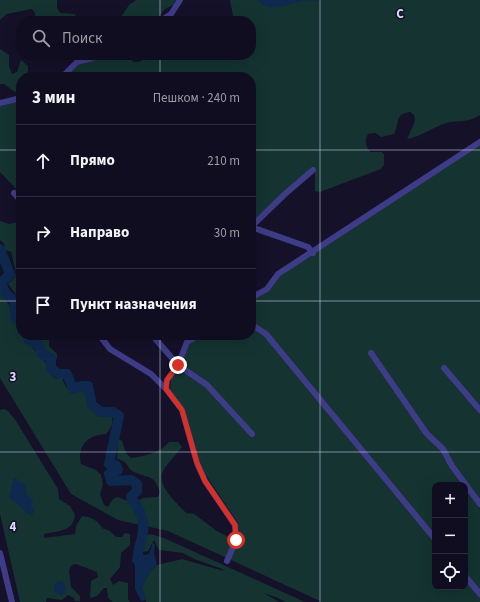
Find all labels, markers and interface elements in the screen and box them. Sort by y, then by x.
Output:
text: C [396,5,404,23]
search box [16,16,256,60]
icon: search [30,27,52,49]
text: Поиск [62,28,103,49]
text: 3 мин [32,86,75,110]
text: Пешком · 240 m [153,89,240,107]
icon: ahead [32,150,54,172]
text: Прямо [70,150,115,171]
text: 210 m [207,152,240,170]
icon: right [32,222,54,244]
text: Направо [70,222,129,243]
text: 30 m [214,224,240,242]
icon: arrive [32,294,54,316]
text: Пункт назначения [70,294,197,315]
route end [169,356,187,374]
text: 3 [10,368,17,386]
map controls [432,482,468,590]
button: + [432,482,468,518]
text: 4 [10,518,17,536]
button: − [432,518,468,554]
route start [227,531,245,549]
button: locate [432,554,468,590]

